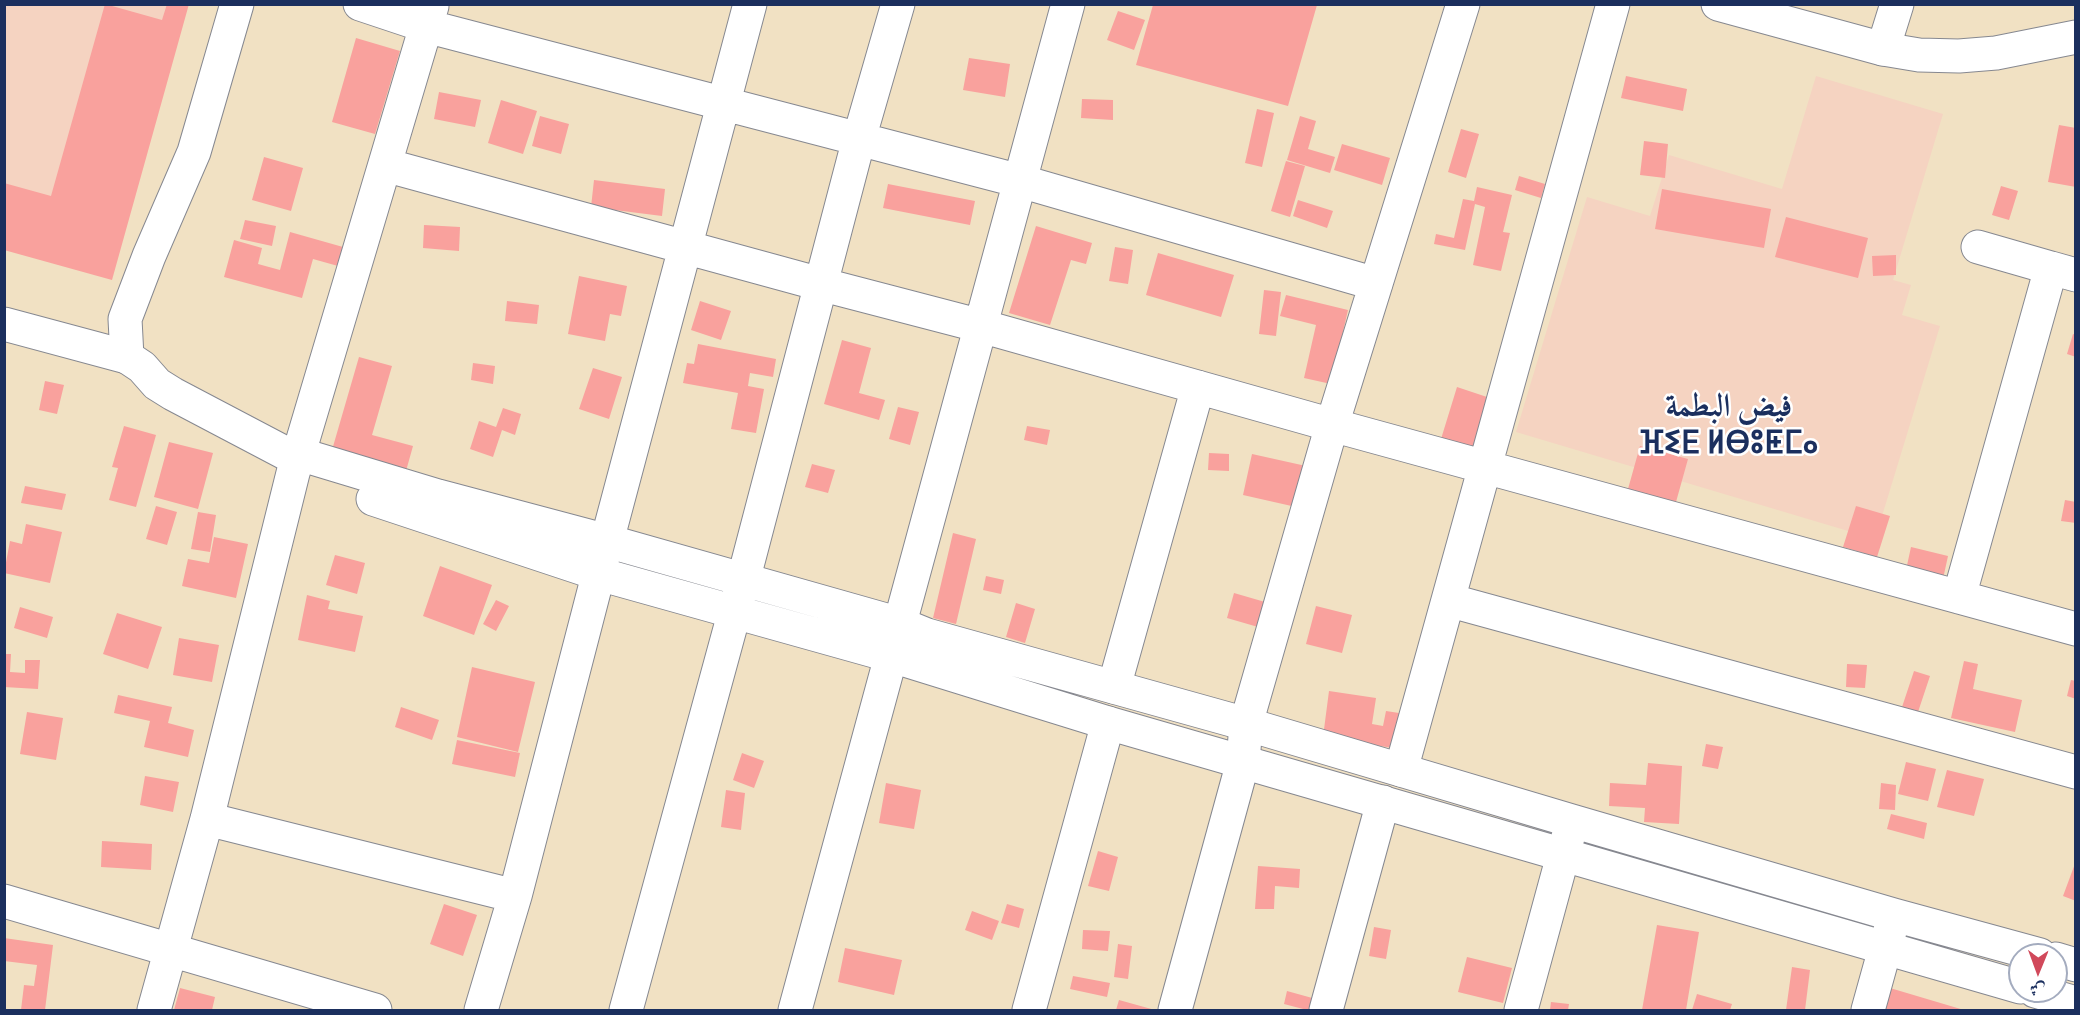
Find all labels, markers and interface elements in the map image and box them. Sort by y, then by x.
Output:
district label: فيض البطمة ⴼⵉⴹ ⵍⴱⵓⵟⵎⴰ [1640,390,1818,465]
north arrow [2008,943,2068,1003]
text: ش [2030,979,2046,999]

